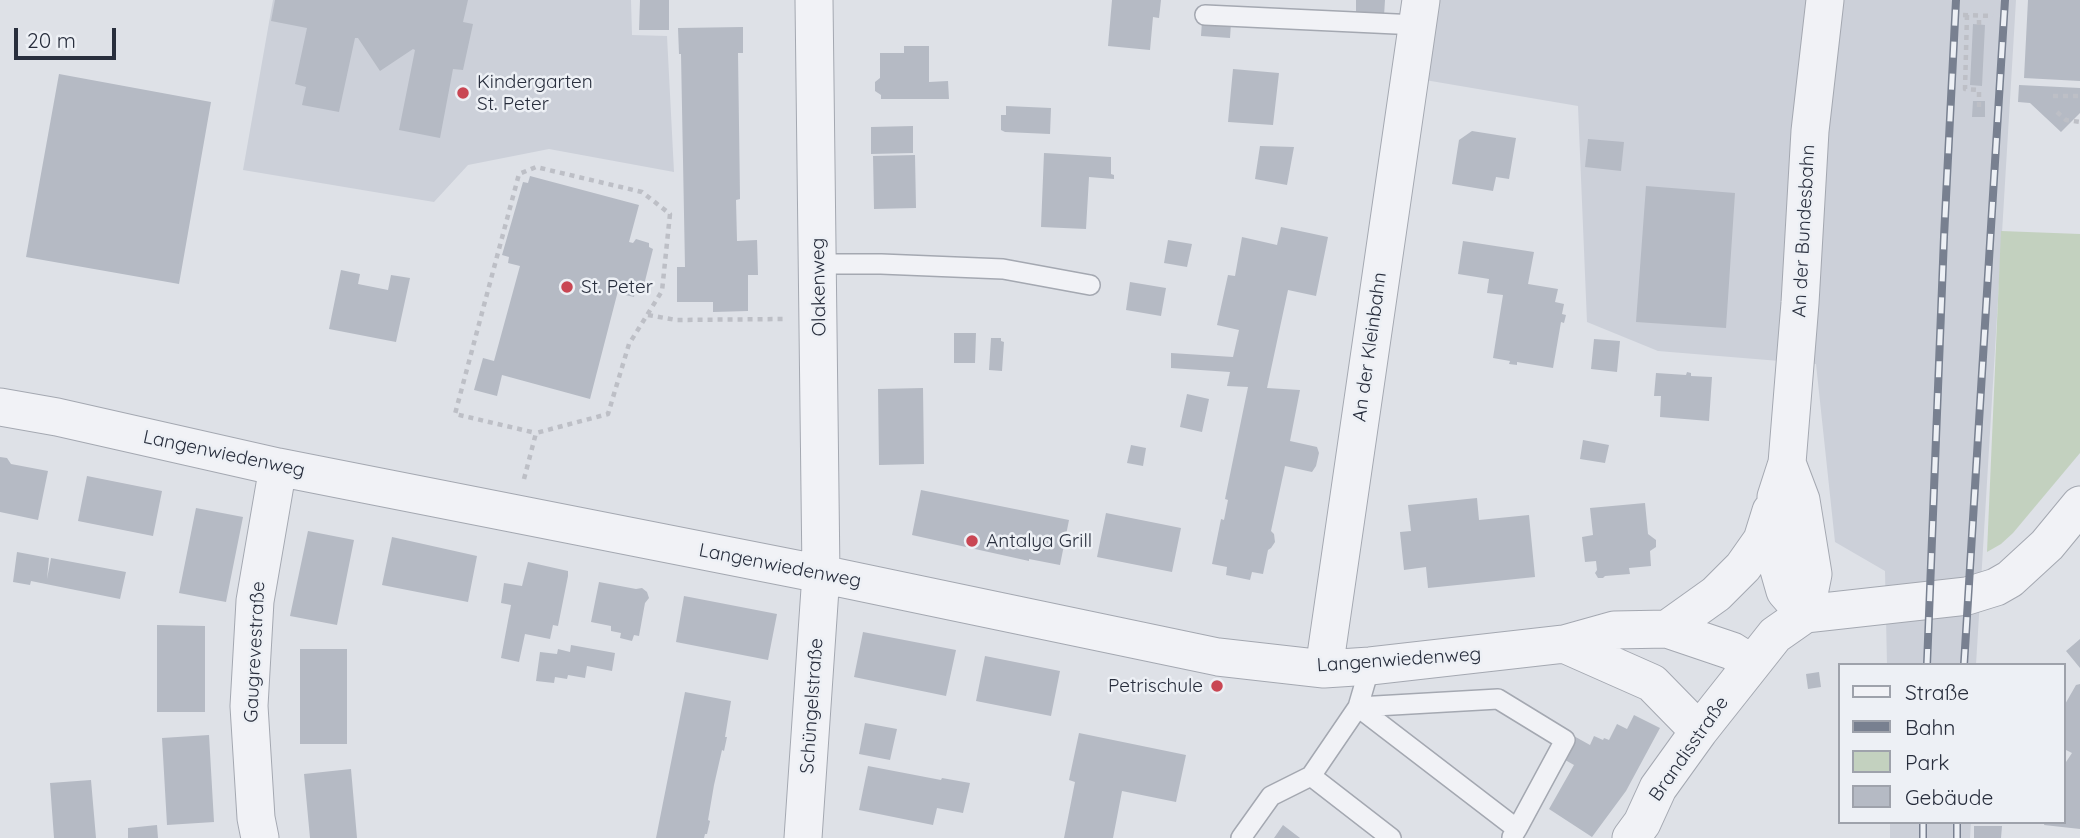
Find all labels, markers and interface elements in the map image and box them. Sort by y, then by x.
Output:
scale bar [18,14,119,58]
text: 20 m [27,27,76,53]
place label: Kindergarten St. Peter [477,71,593,115]
marker: Kindergarten St. Peter [455,85,471,101]
street label: An der Bundesbahn [1788,144,1820,318]
street label: Olakenweg [807,237,831,337]
street label: An der Kleinbahn [1348,271,1392,423]
place label: St. Peter [581,276,653,298]
marker: St. Peter [559,279,575,295]
street label: Langenwiedenweg [141,426,307,482]
place label: Antalya Grill [986,530,1092,552]
marker: Antalya Grill [964,533,980,549]
street label: Langenwiedenweg [697,539,863,593]
street label: Gaugrevestraße [240,581,270,723]
street label: Schüngelstraße [796,637,828,775]
street label: Langenwiedenweg [1316,643,1482,677]
legend [1839,663,2066,824]
place label: Petrischule [1108,675,1203,697]
marker: Petrischule [1209,678,1225,694]
text: Straße [1905,679,1969,705]
street label: Brandisstraße [1644,692,1734,806]
text: Bahn [1905,714,1955,740]
text: Park [1905,749,1949,775]
text: Gebäude [1905,784,1993,810]

